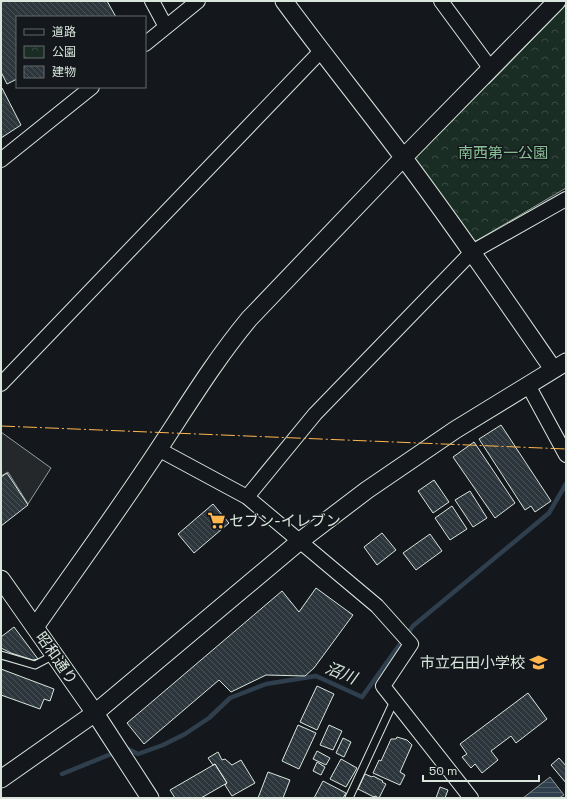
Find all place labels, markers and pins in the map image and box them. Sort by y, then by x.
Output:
supermarket icon: セブン-イレブン [206,510,226,530]
place label: セブン-イレブン [229,511,341,530]
school or university icon: 市立石田小学校 [528,652,548,672]
place label: 市立石田小学校 [420,653,525,672]

